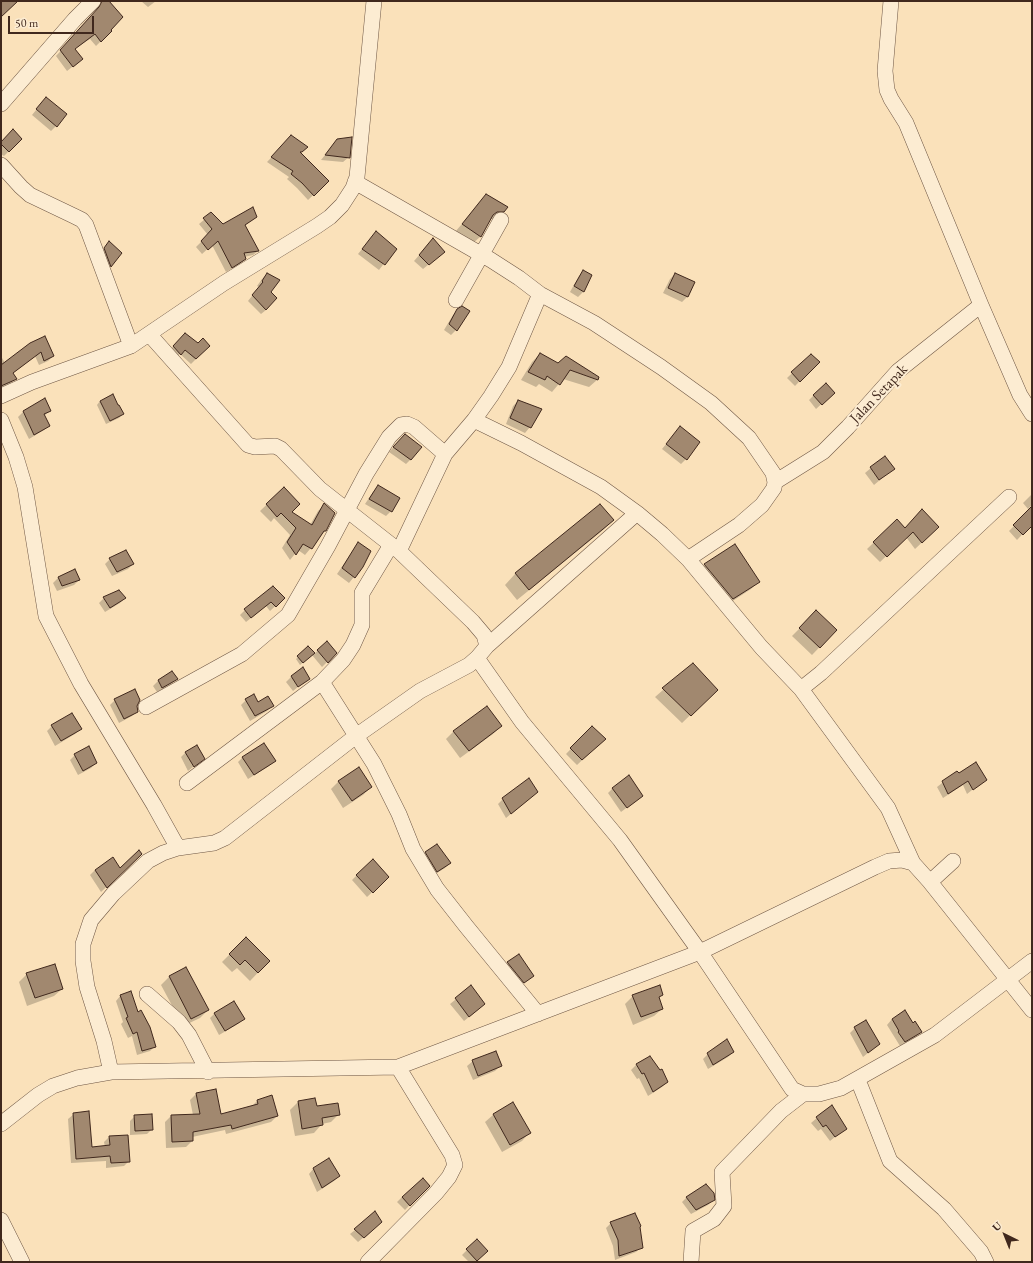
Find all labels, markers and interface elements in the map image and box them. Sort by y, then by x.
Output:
scale bar [10,8,96,34]
text: 50 m [15,15,38,31]
street label: Jalan Setapak [846,361,912,427]
north arrow [985,1215,1025,1255]
text: U [989,1218,1005,1234]

